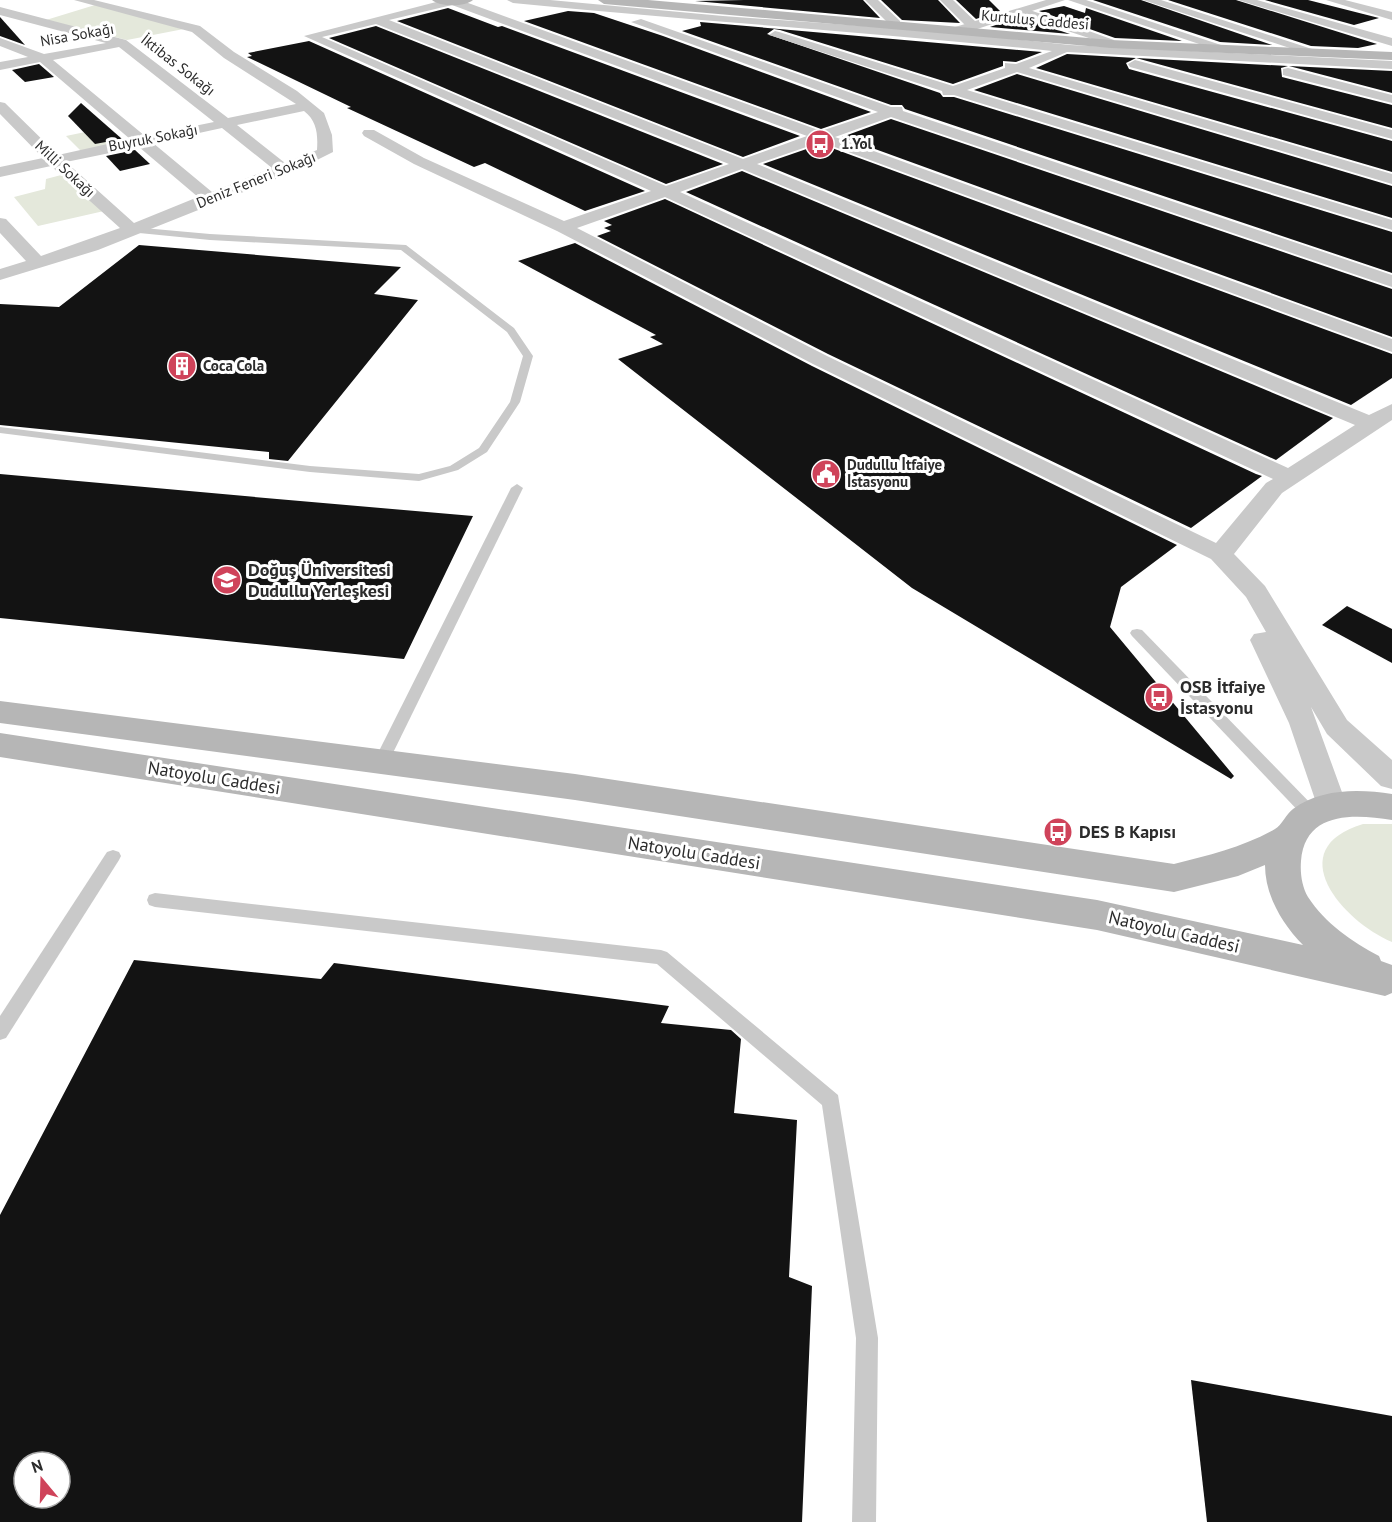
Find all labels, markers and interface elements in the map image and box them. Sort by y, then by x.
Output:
street label: Kurtuluş Caddesi [980,5,1090,34]
street label: Nisa Sokağı [39,19,115,50]
street label: İktibas Sokağı [137,30,219,100]
street label: Buyruk Sokağı [107,120,199,155]
bus stop icon: 1.Yol [804,128,836,160]
place label: 1.Yol [841,134,872,153]
street label: Milli Sokağı [31,136,99,201]
street label: Deniz Feneri Sokağı [193,147,318,212]
building icon: Coca Cola [166,350,198,382]
place label: Coca Cola [203,356,264,375]
place label: Dudullu İtfaiye İstasyonu [847,455,942,491]
public building icon: Dudullu İtfaiye İstasyonu [810,458,842,490]
place label: Doğuş Üniversitesi Dudullu Yerleşkesi [248,558,391,602]
school or university icon: Doğuş Üniversitesi Dudullu Yerleşkesi [211,564,243,596]
place label: OSB İtfaiye İstasyonu [1180,675,1265,719]
bus stop icon: OSB İtfaiye İstasyonu [1143,681,1175,713]
street label: Natoyolu Caddesi [146,756,282,799]
bus stop icon: DES B Kapısı [1042,816,1074,848]
place label: DES B Kapısı [1079,820,1176,843]
street label: Natoyolu Caddesi [626,831,762,874]
street label: Natoyolu Caddesi [1106,905,1242,958]
north arrow [12,1450,72,1510]
text: N [29,1455,45,1477]

